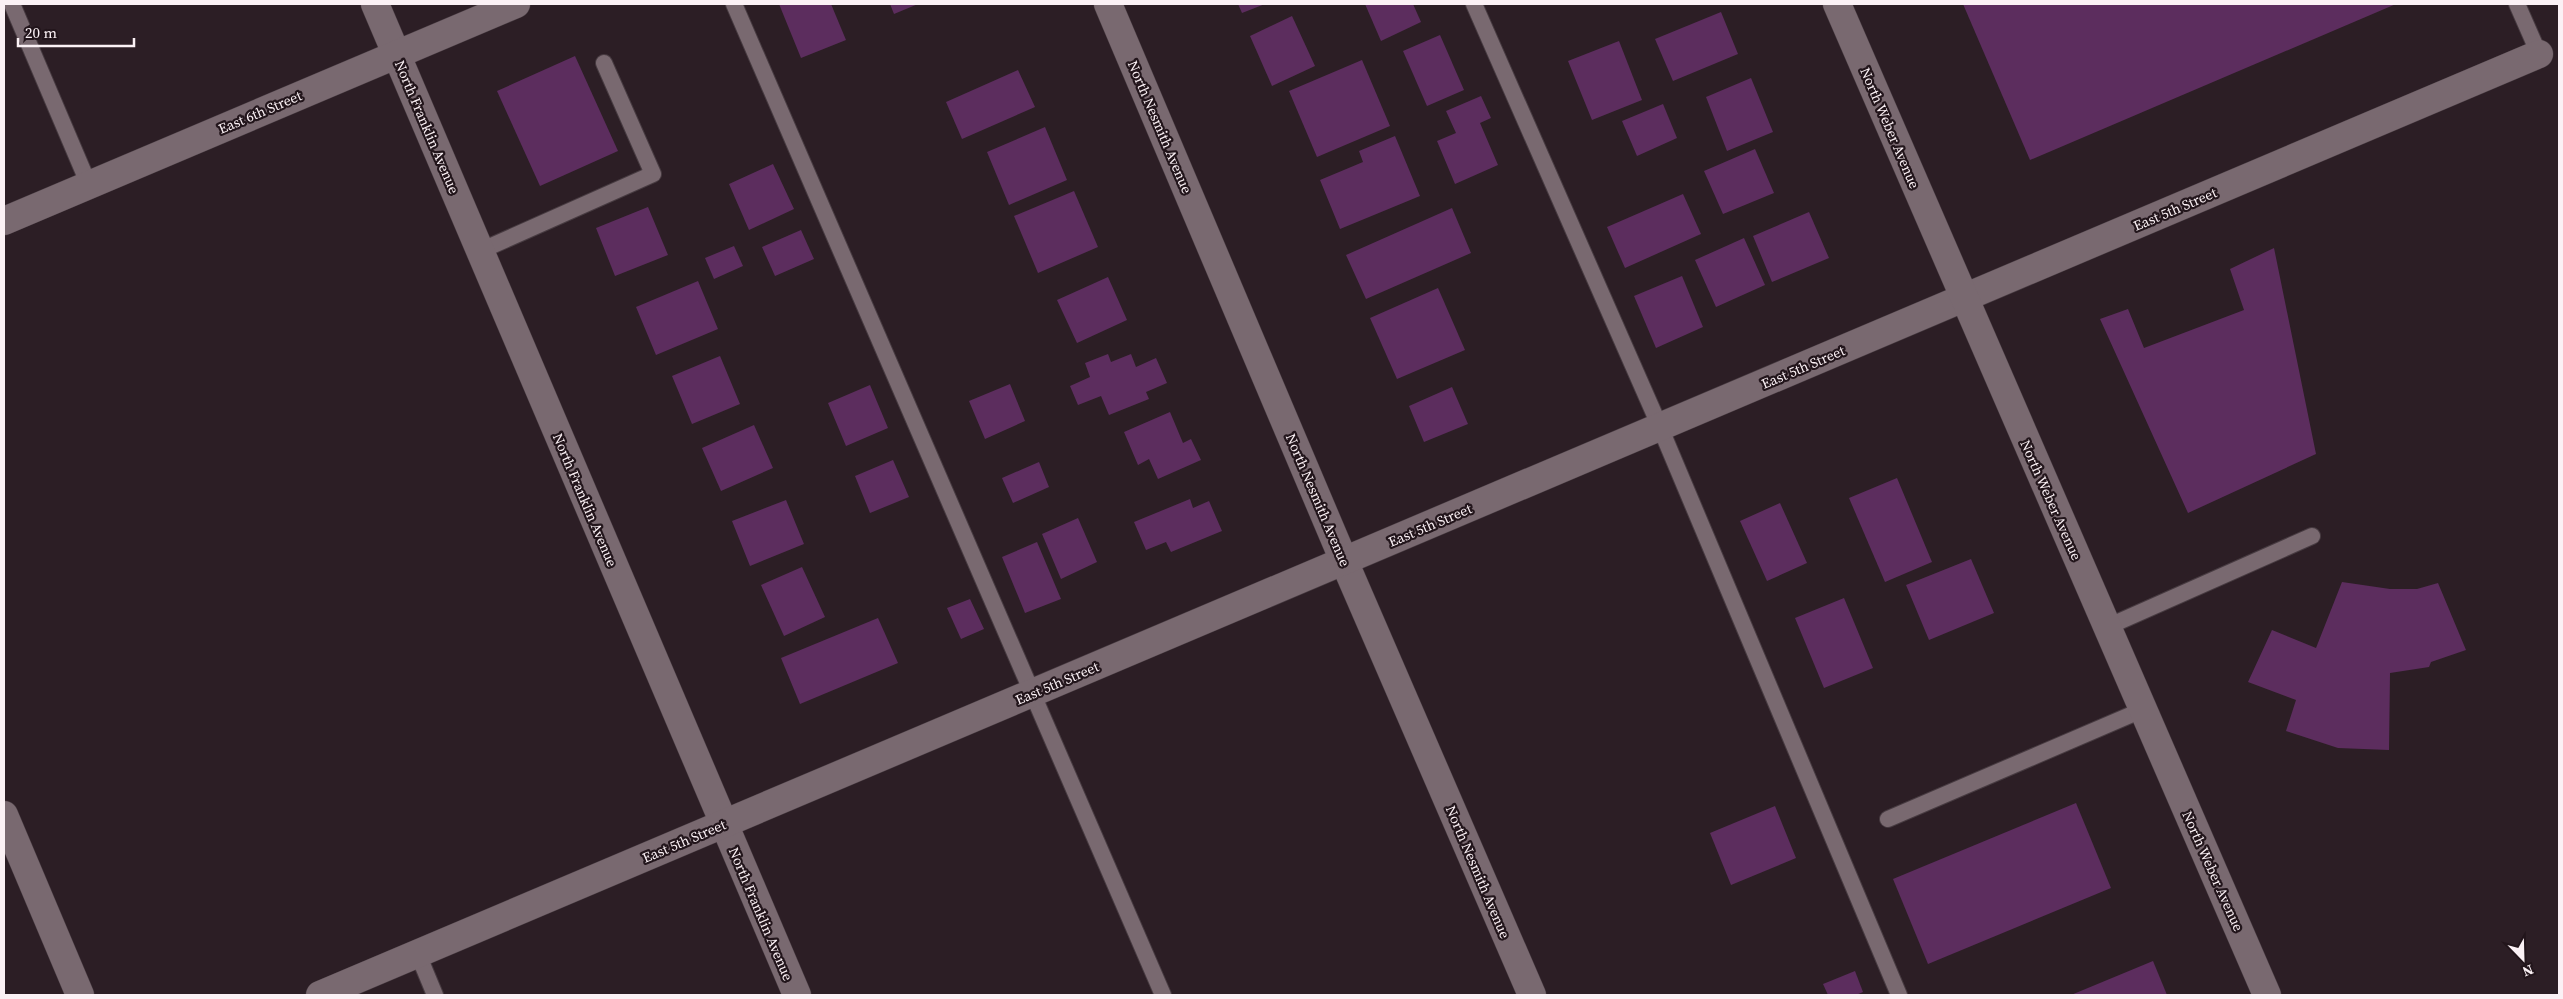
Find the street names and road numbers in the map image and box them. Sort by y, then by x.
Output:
street label: North Franklin Avenue [390,57,464,197]
street label: North Nesmith Avenue [1123,57,1197,197]
street label: North Weber Avenue [1855,64,1925,192]
street label: East 6th Street [215,85,305,139]
street label: East 5th Street [2130,182,2220,236]
street label: East 5th Street [1758,340,1848,394]
street label: North Franklin Avenue [548,430,622,570]
street label: North Nesmith Avenue [1281,430,1355,570]
street label: North Weber Avenue [2015,437,2087,563]
street label: East 5th Street [1385,498,1475,552]
street label: East 5th Street [1012,656,1102,710]
street label: North Nesmith Avenue [1441,802,1515,942]
street label: North Weber Avenue [2177,808,2249,934]
street label: East 5th Street [639,814,729,868]
street label: North Franklin Avenue [724,844,798,984]

